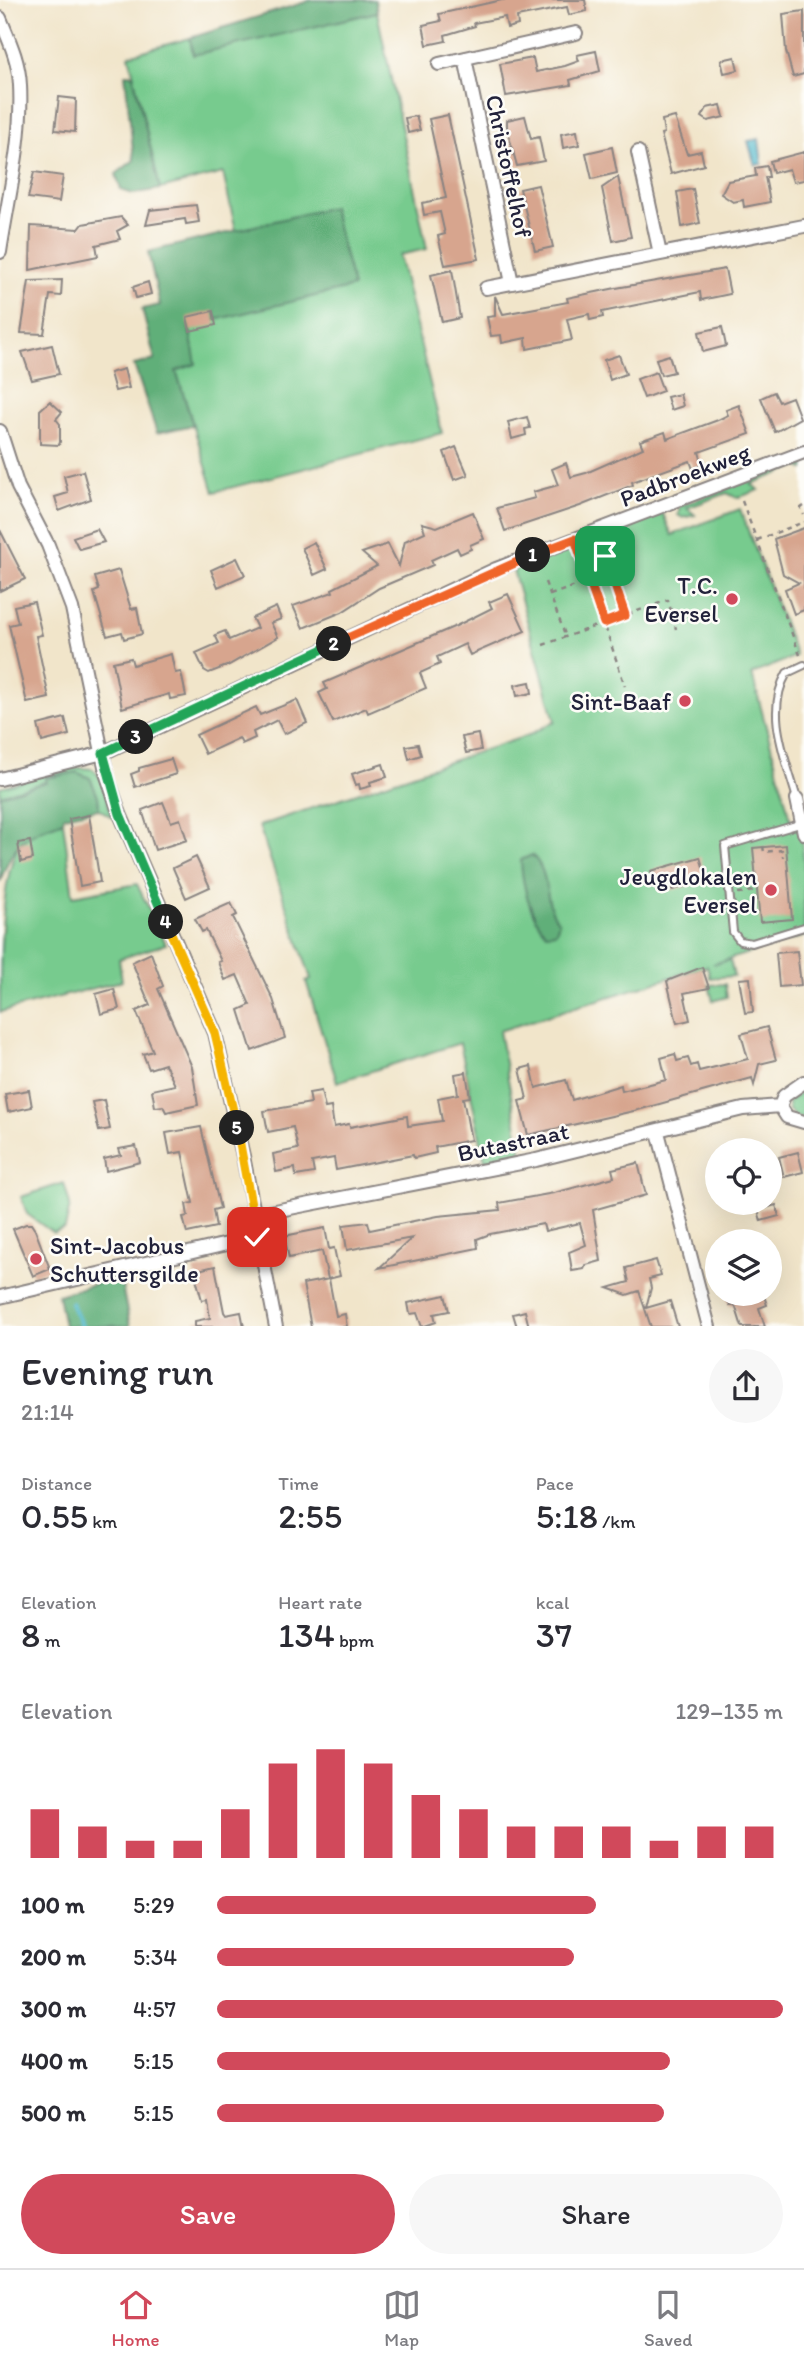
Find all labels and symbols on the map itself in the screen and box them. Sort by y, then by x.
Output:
street label: Christoffelhof [480,92,538,241]
street label: Padbroekweg [616,437,755,513]
pin [575,526,635,586]
pin: 1 [516,538,550,572]
place label: T.C. Eversel [644,571,718,628]
marker: T.C. Eversel [724,591,740,607]
pin: 2 [316,626,352,662]
place label: Sint-Baaf [571,687,672,716]
marker: Sint-Baaf [677,693,693,709]
pin: 3 [118,720,154,754]
place label: Jeugdlokalen Eversel [620,862,757,919]
marker: Jeugdlokalen Eversel [763,882,779,898]
pin: 4 [148,904,184,940]
pin: 5 [219,1110,254,1146]
street label: Butastraat [455,1116,571,1168]
pin [227,1207,287,1267]
place label: Sint-Jacobus Schuttersgilde [50,1231,199,1288]
marker: Sint-Jacobus Schuttersgilde [28,1251,44,1267]

